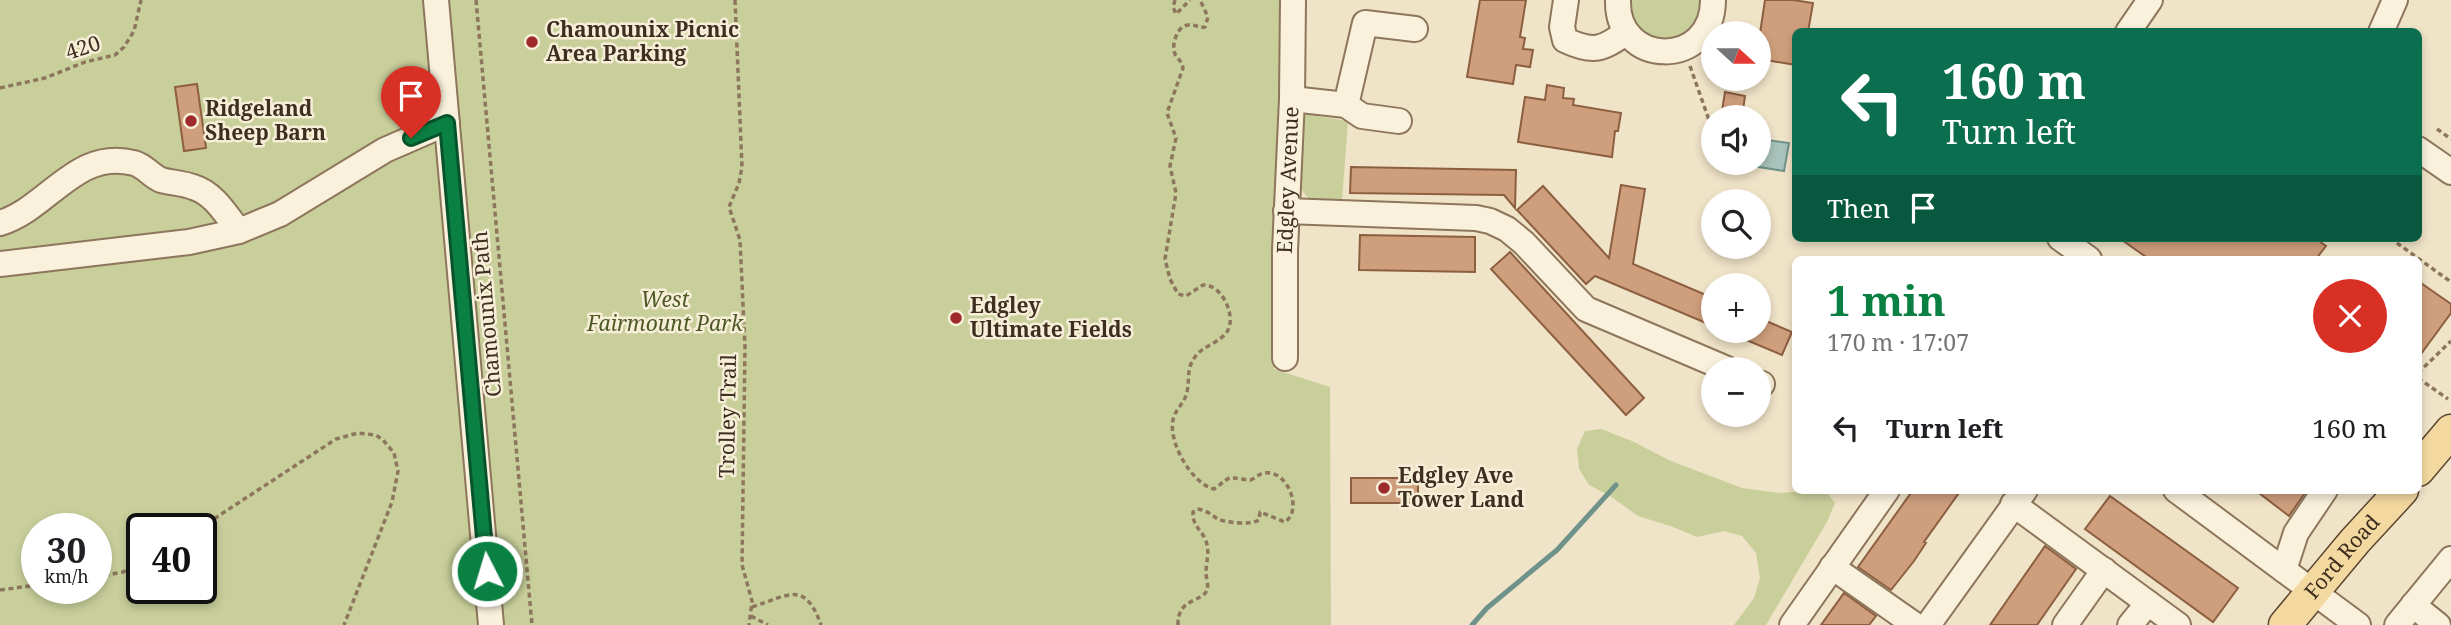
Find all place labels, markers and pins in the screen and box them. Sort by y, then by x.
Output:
place label: Chamounix Picnic Area Parking [546,15,739,67]
marker: Chamounix Picnic Area Parking [524,34,540,50]
pin [381,66,441,138]
place label: Ridgeland Sheep Barn [205,94,326,146]
marker: Ridgeland Sheep Barn [183,113,199,129]
place label: Edgley Ultimate Fields [970,291,1132,343]
marker: Edgley Ultimate Fields [948,310,964,326]
place label: Edgley Ave Tower Land [1398,461,1525,513]
marker: Edgley Ave Tower Land [1376,480,1392,496]

